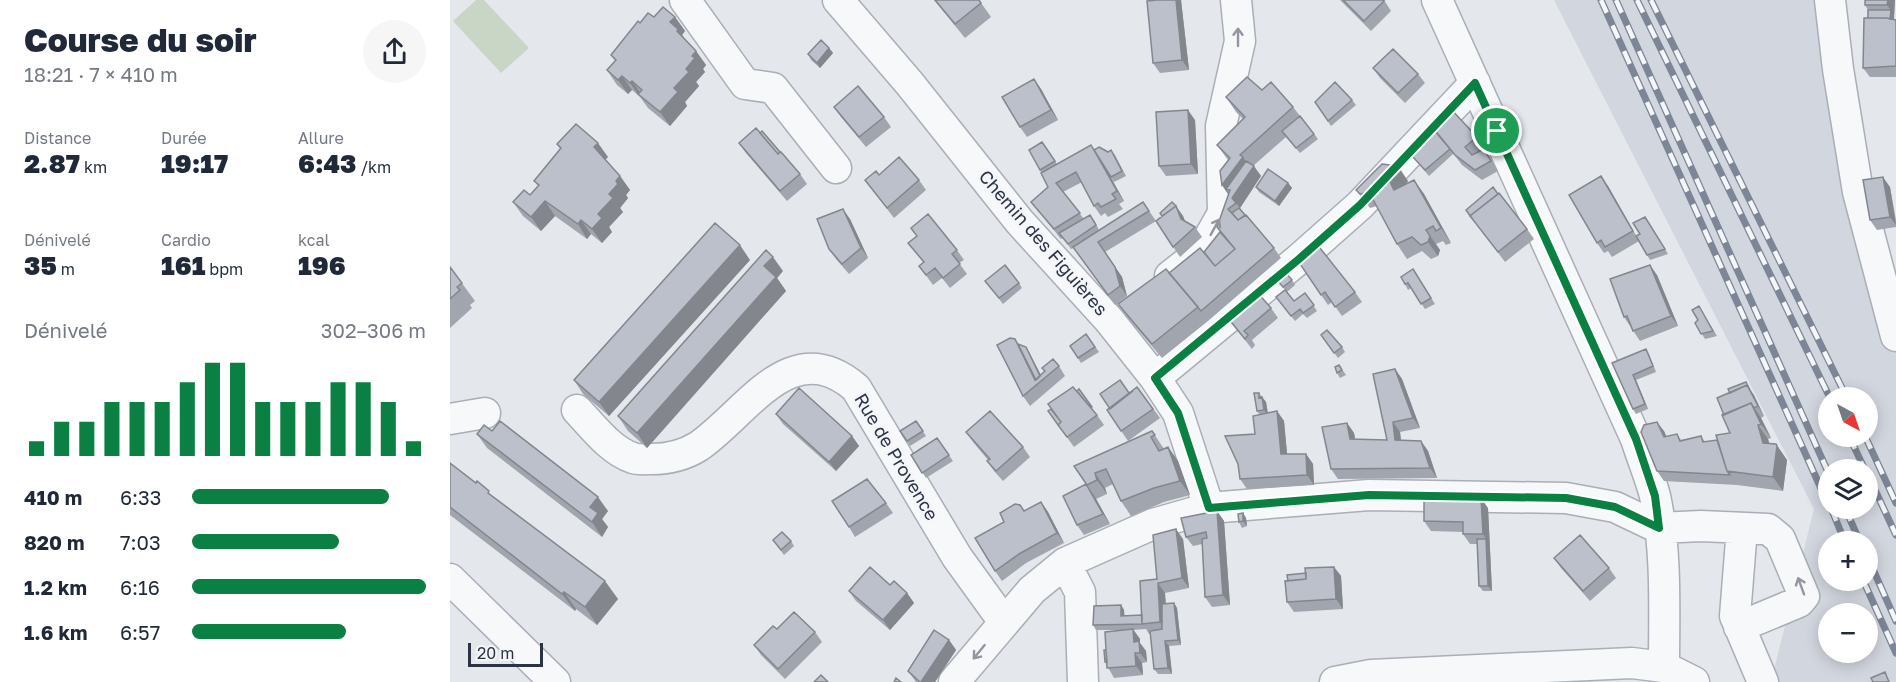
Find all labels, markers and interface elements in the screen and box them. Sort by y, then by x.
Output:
text: Course du soir [24,20,257,59]
button: share [363,20,426,83]
one-way arrow [1232,27,1244,47]
text: 18:21 · 7 × 410 m [24,62,178,86]
pin [1471,105,1522,156]
icon: arrive [1480,114,1513,147]
text: Distance [24,128,91,148]
text: Durée [161,128,207,148]
text: Allure [298,128,344,148]
text: 2.87 [24,148,80,179]
text: 19:17 [161,148,228,179]
text: 6:43 [298,148,356,179]
text: km [80,157,107,177]
text: /km [356,157,391,177]
street label: Chemin des Figuières [975,165,1113,319]
one-way arrow [1210,219,1221,237]
text: Dénivelé [24,230,91,250]
text: Cardio [161,230,211,250]
text: kcal [298,230,330,250]
text: 35 [24,250,57,281]
text: 161 [161,250,205,281]
text: 196 [298,250,346,281]
text: m [57,259,75,279]
text: bpm [205,259,243,279]
text: Dénivelé [24,318,107,342]
text: 302–306 m [321,318,426,342]
north arrow [1818,387,1878,447]
map controls [1818,387,1878,663]
street label: Rue de Provence [850,389,943,524]
button: layers [1818,459,1878,519]
text: 410 m [24,485,82,509]
text: 6:33 [120,485,162,509]
text: 820 m [24,530,85,554]
text: 7:03 [120,530,161,554]
button: + [1818,531,1878,591]
text: 1.2 km [24,575,87,599]
text: 6:16 [120,575,160,599]
one-way arrow [1794,577,1805,596]
button: − [1818,603,1878,663]
text: 1.6 km [24,620,88,644]
text: 6:57 [120,620,160,644]
scale bar [468,640,543,668]
text: 20 m [477,643,514,663]
one-way arrow [972,644,986,659]

